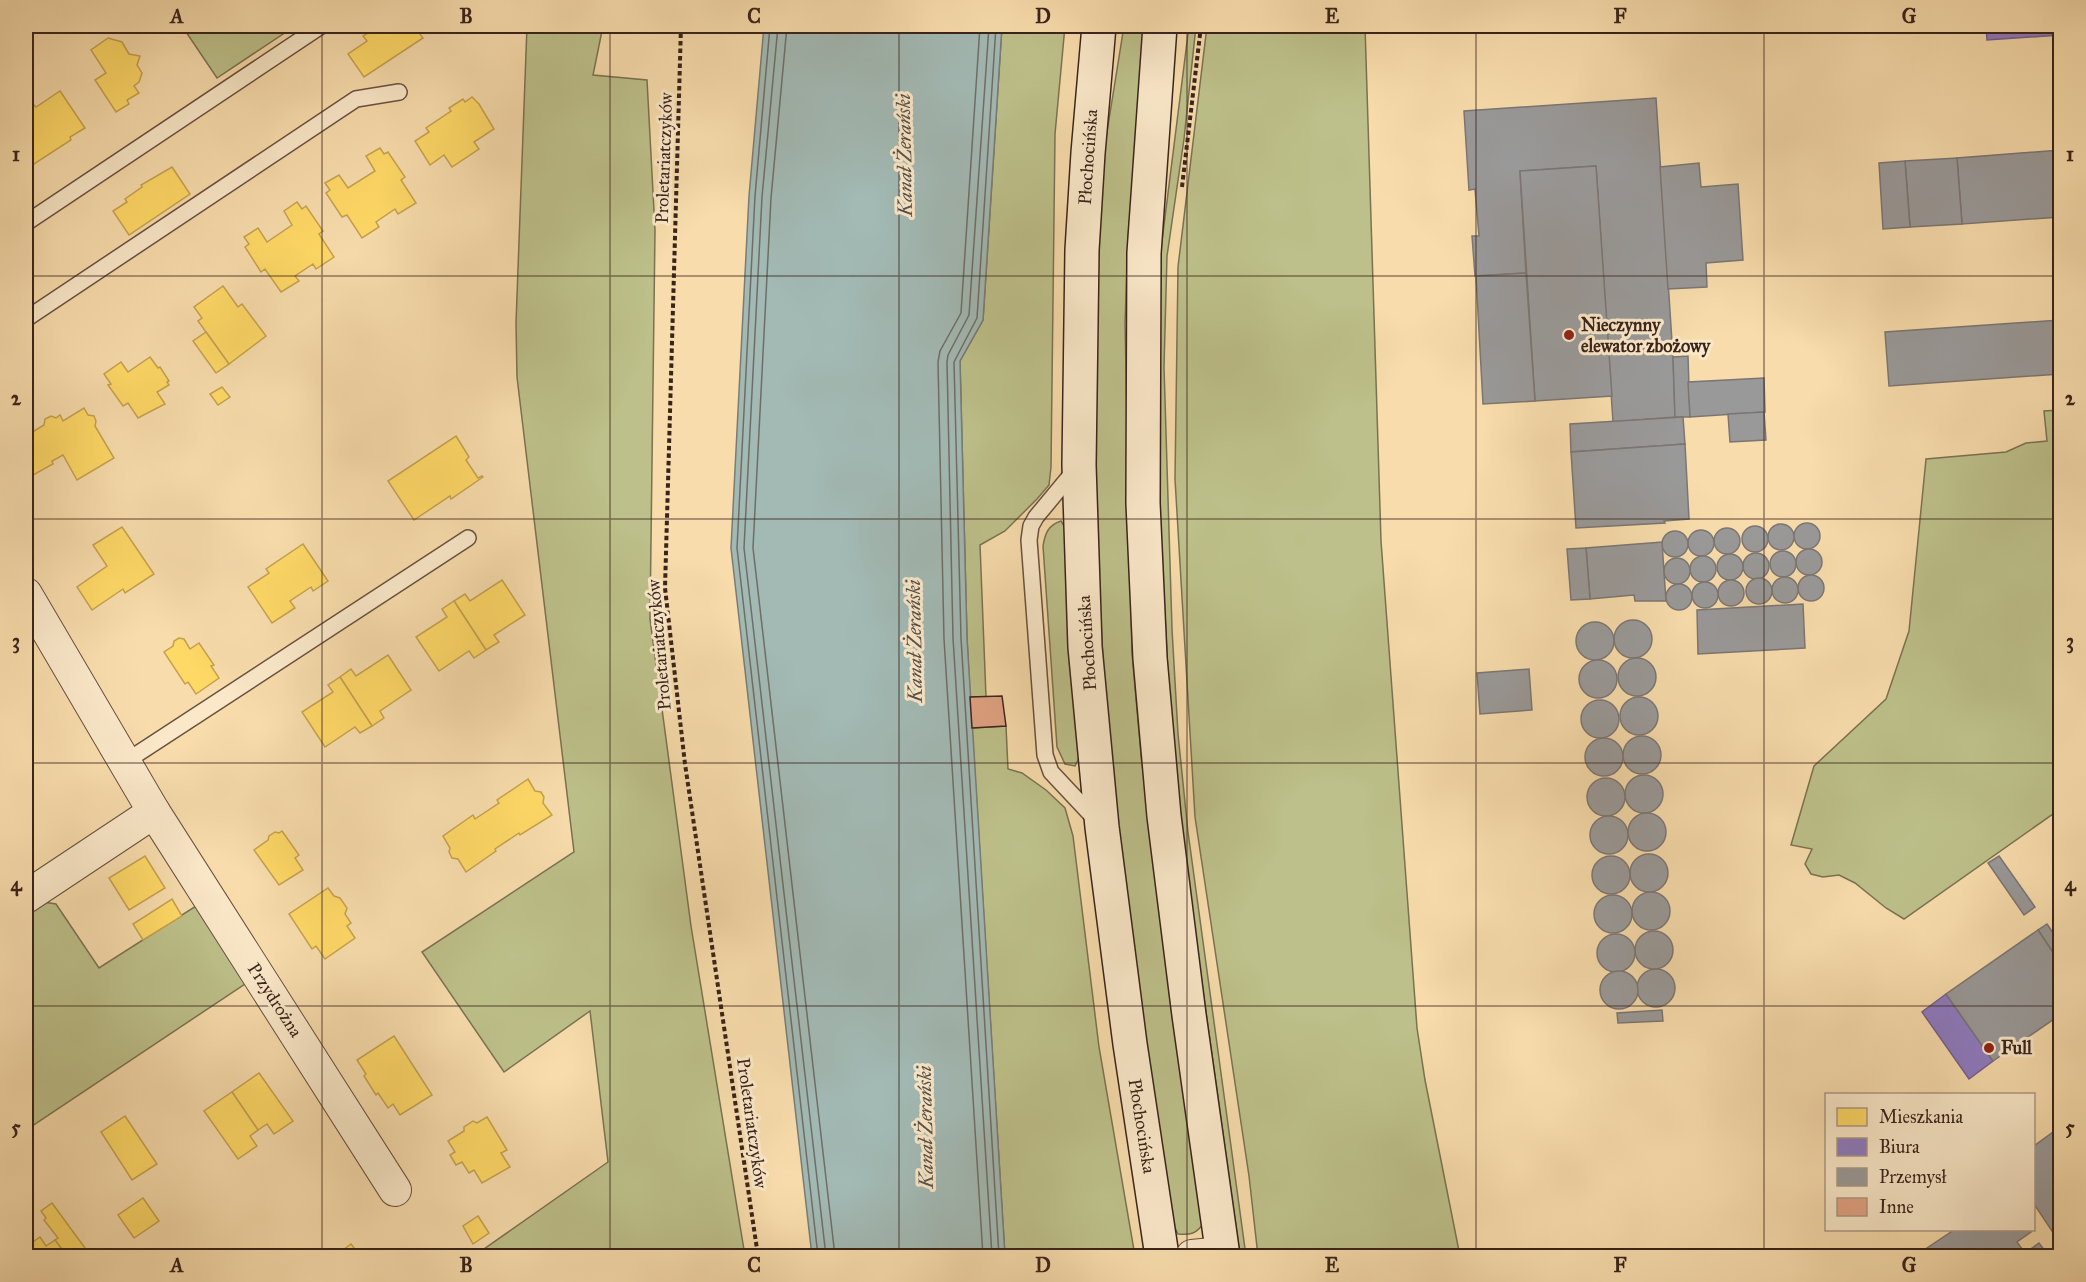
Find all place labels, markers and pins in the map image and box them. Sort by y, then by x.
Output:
place label: Nieczynny elewator zbożowy [1581,314,1712,358]
marker: Nieczynny elewator zbożowy [1562,328,1576,342]
place label: Full [2001,1037,2033,1059]
marker: Full [1982,1041,1996,1055]

